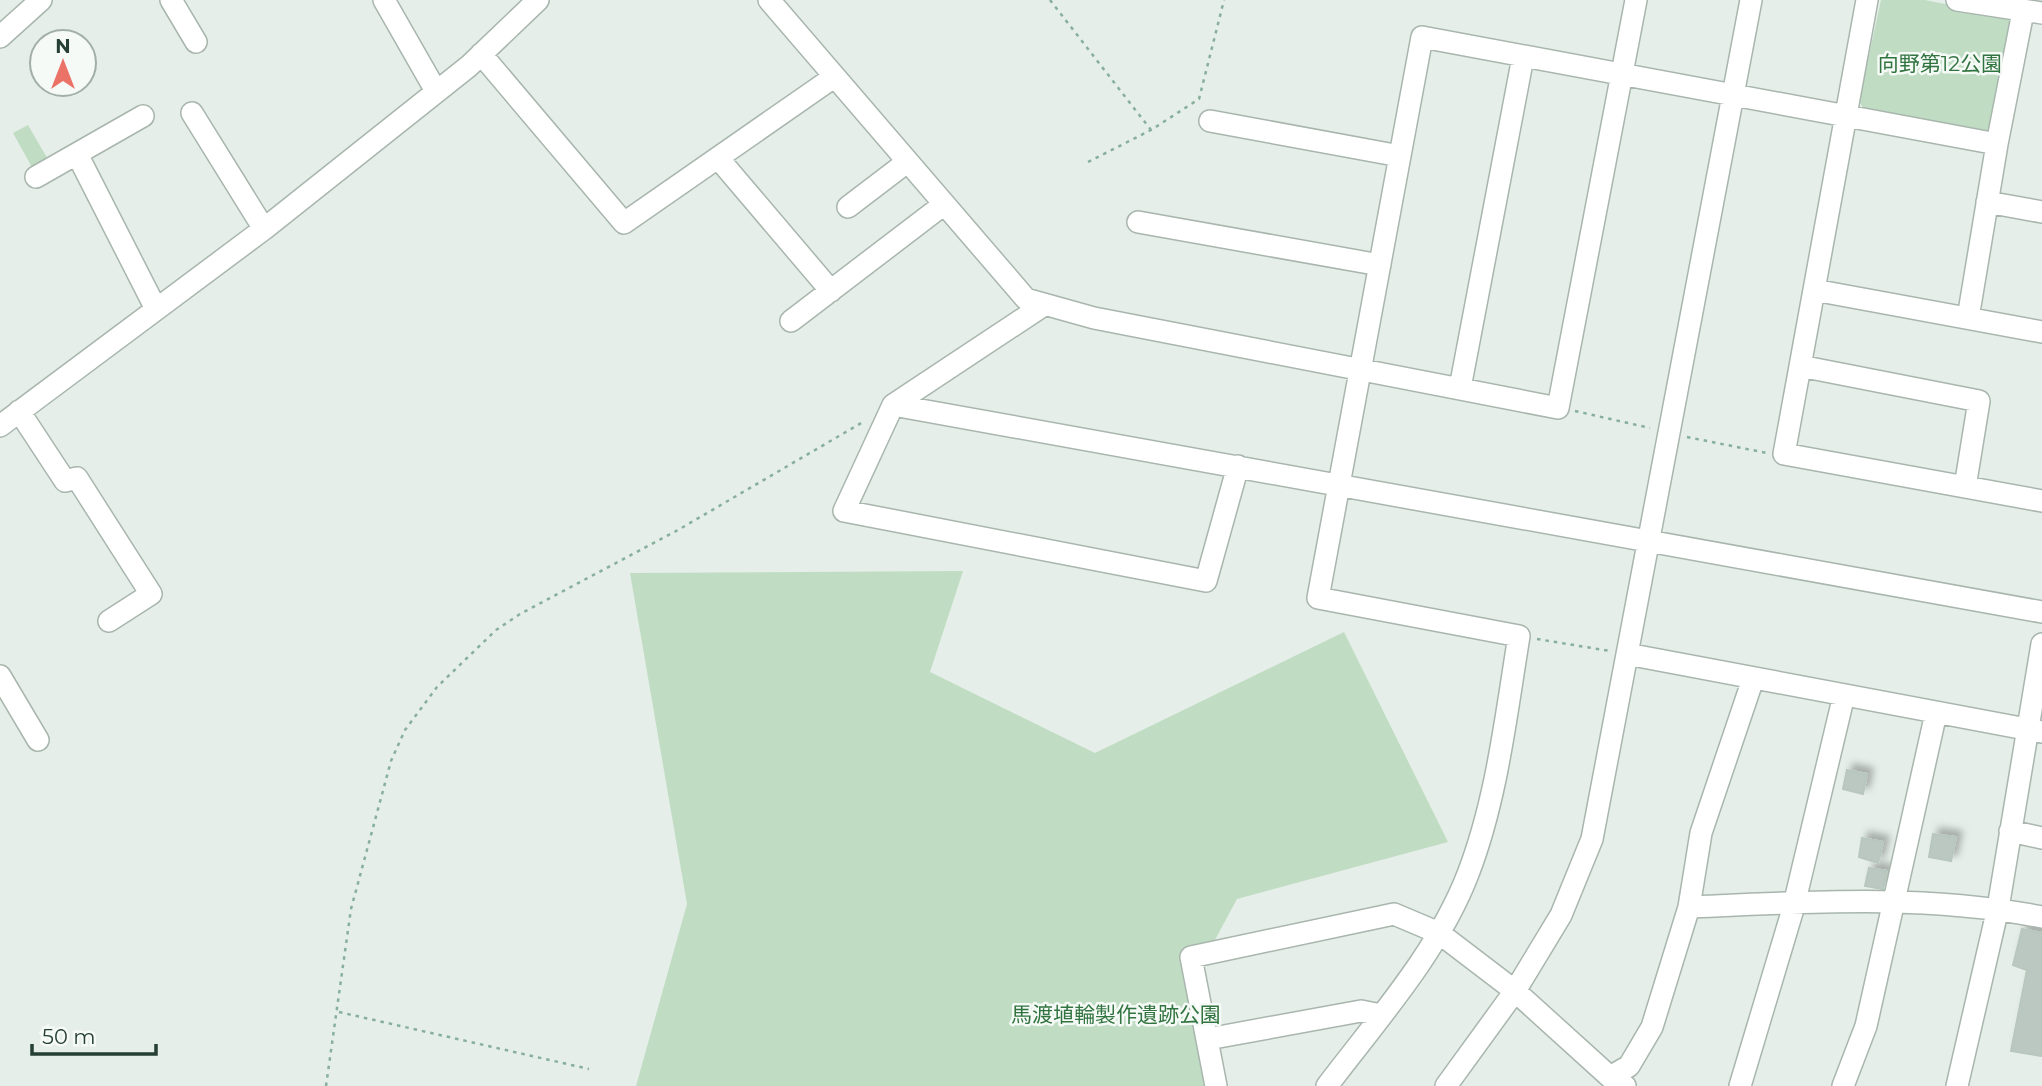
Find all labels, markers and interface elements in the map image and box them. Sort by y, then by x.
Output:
north arrow [28,28,98,98]
text: N [55,35,71,58]
park label: 向野第12公園 [1878,51,2002,76]
park label: 馬渡埴輪製作遺跡公園 [1011,1002,1221,1027]
scale bar [32,1012,156,1056]
text: 50 m [42,1024,96,1049]

